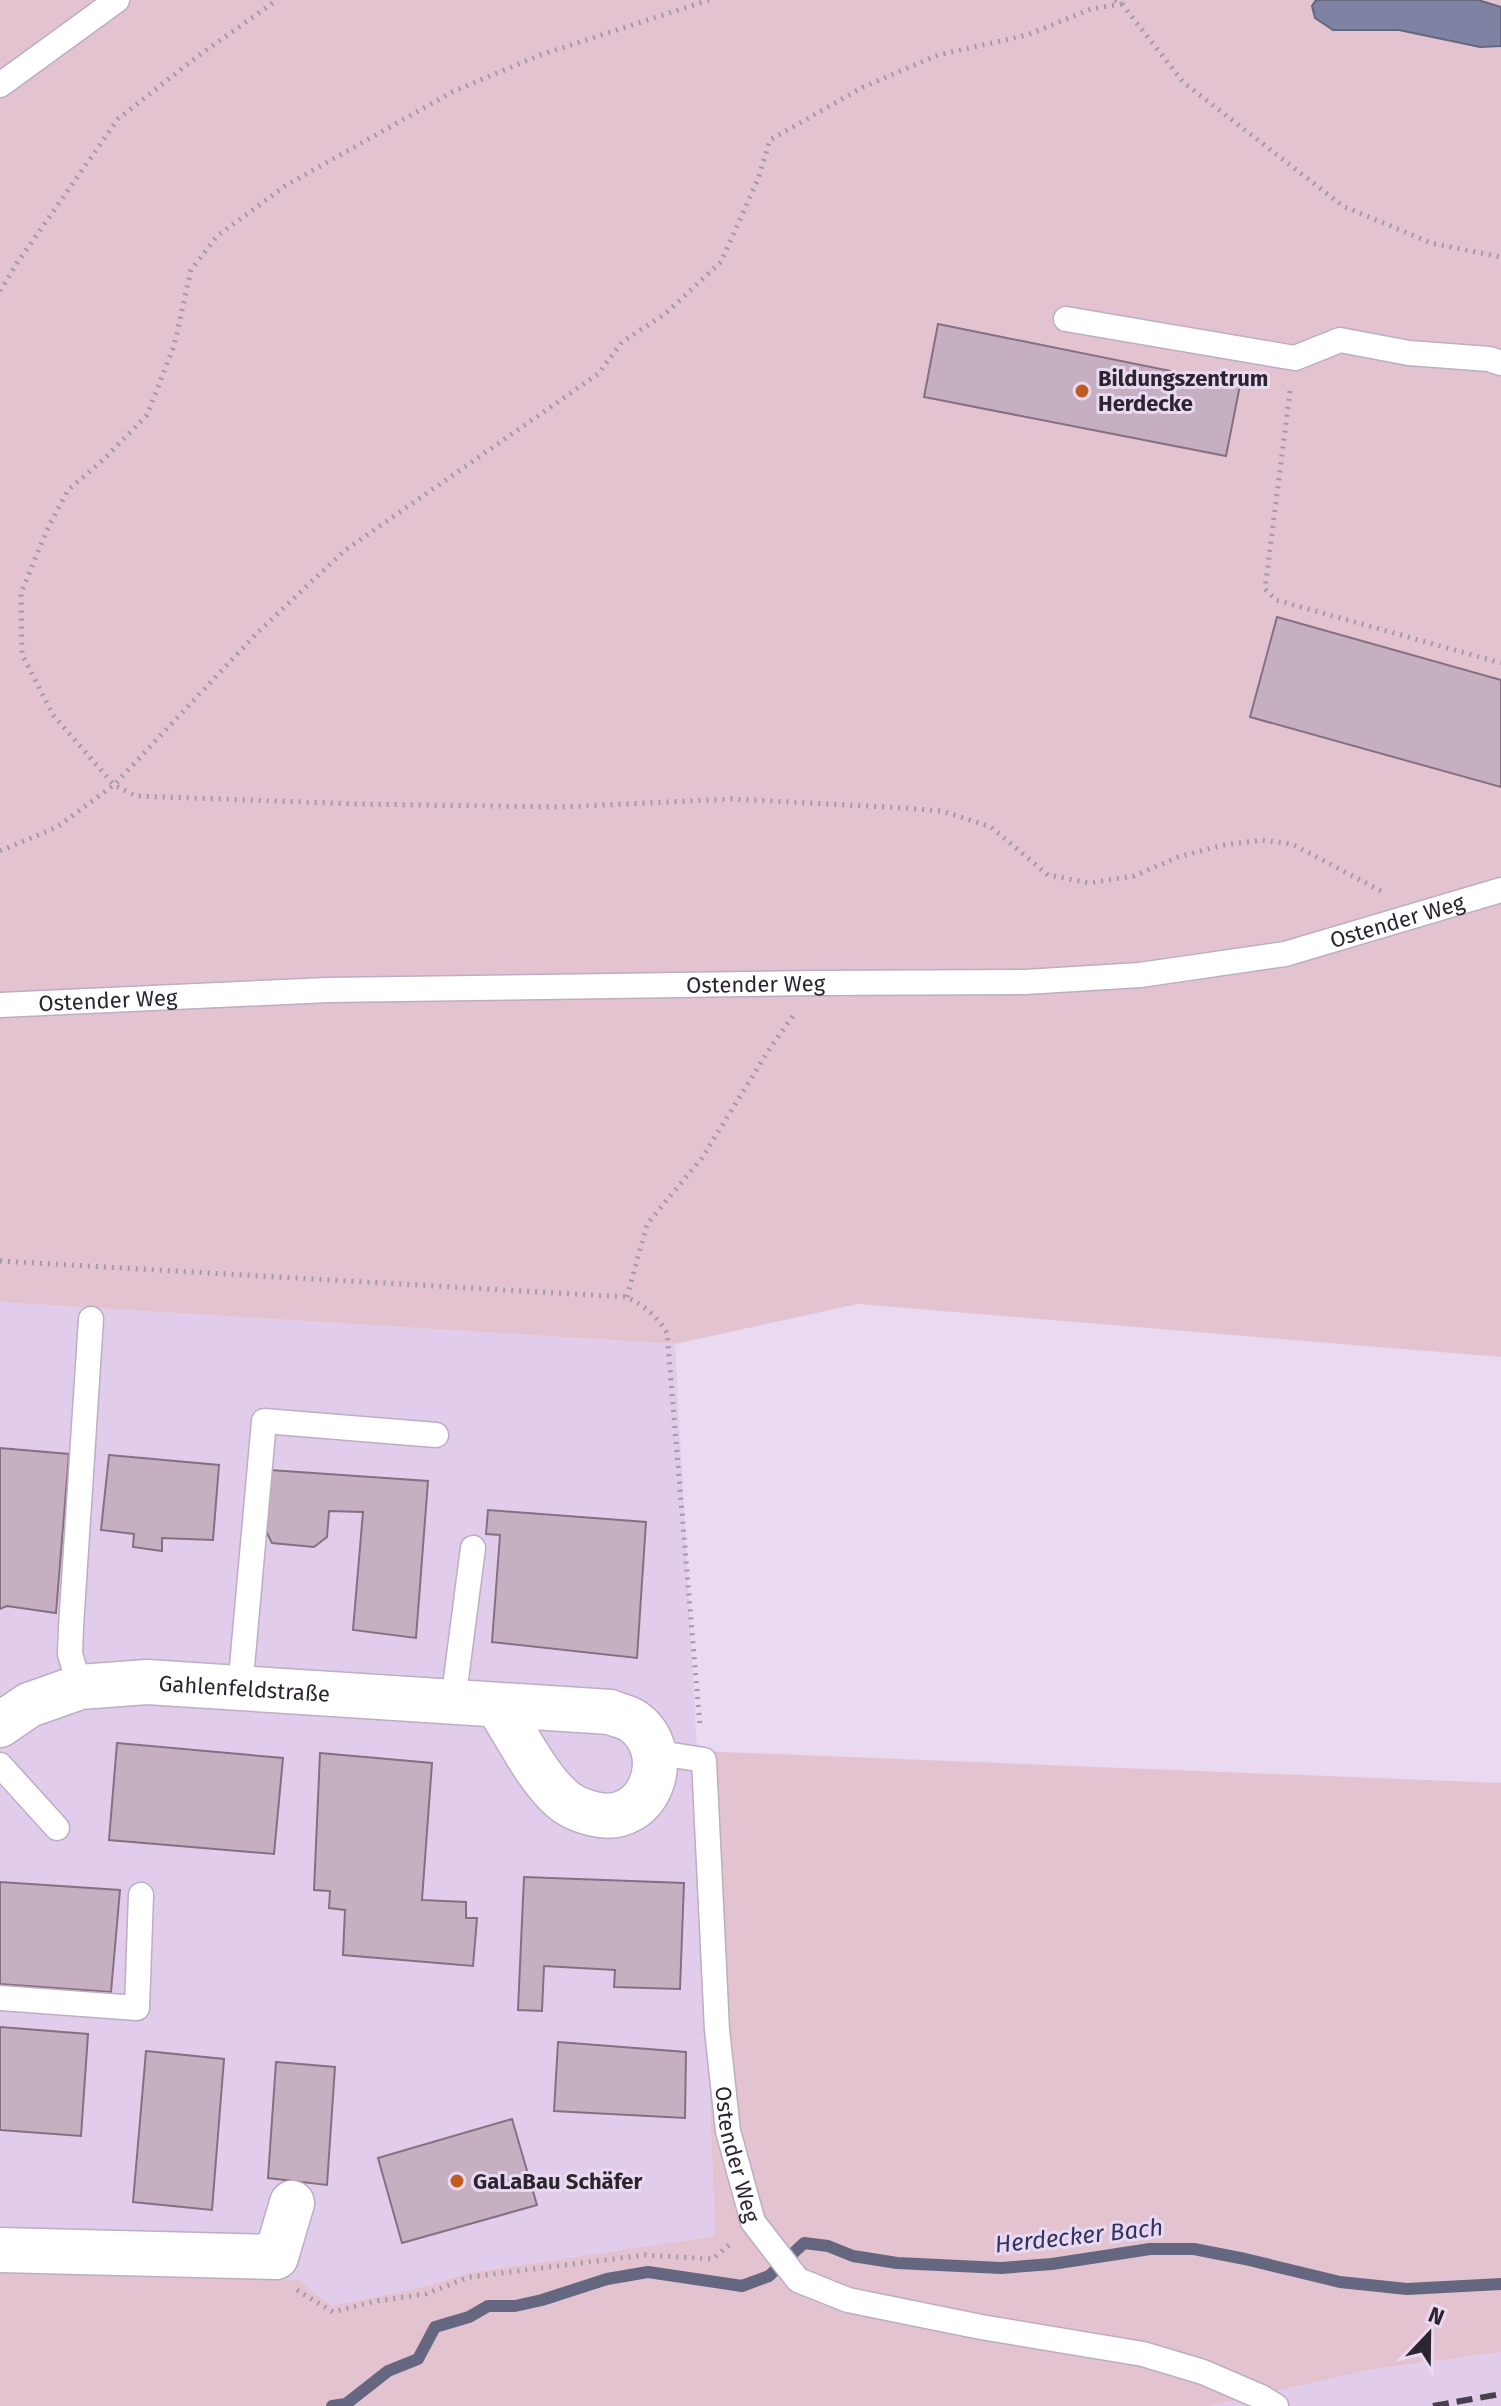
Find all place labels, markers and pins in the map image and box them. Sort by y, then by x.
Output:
place label: Bildungszentrum Herdecke [1098,365,1268,417]
marker: Bildungszentrum Herdecke [1073,382,1091,400]
place label: GaLaBau Schäfer [473,2168,642,2195]
marker: GaLaBau Schäfer [448,2172,466,2190]

